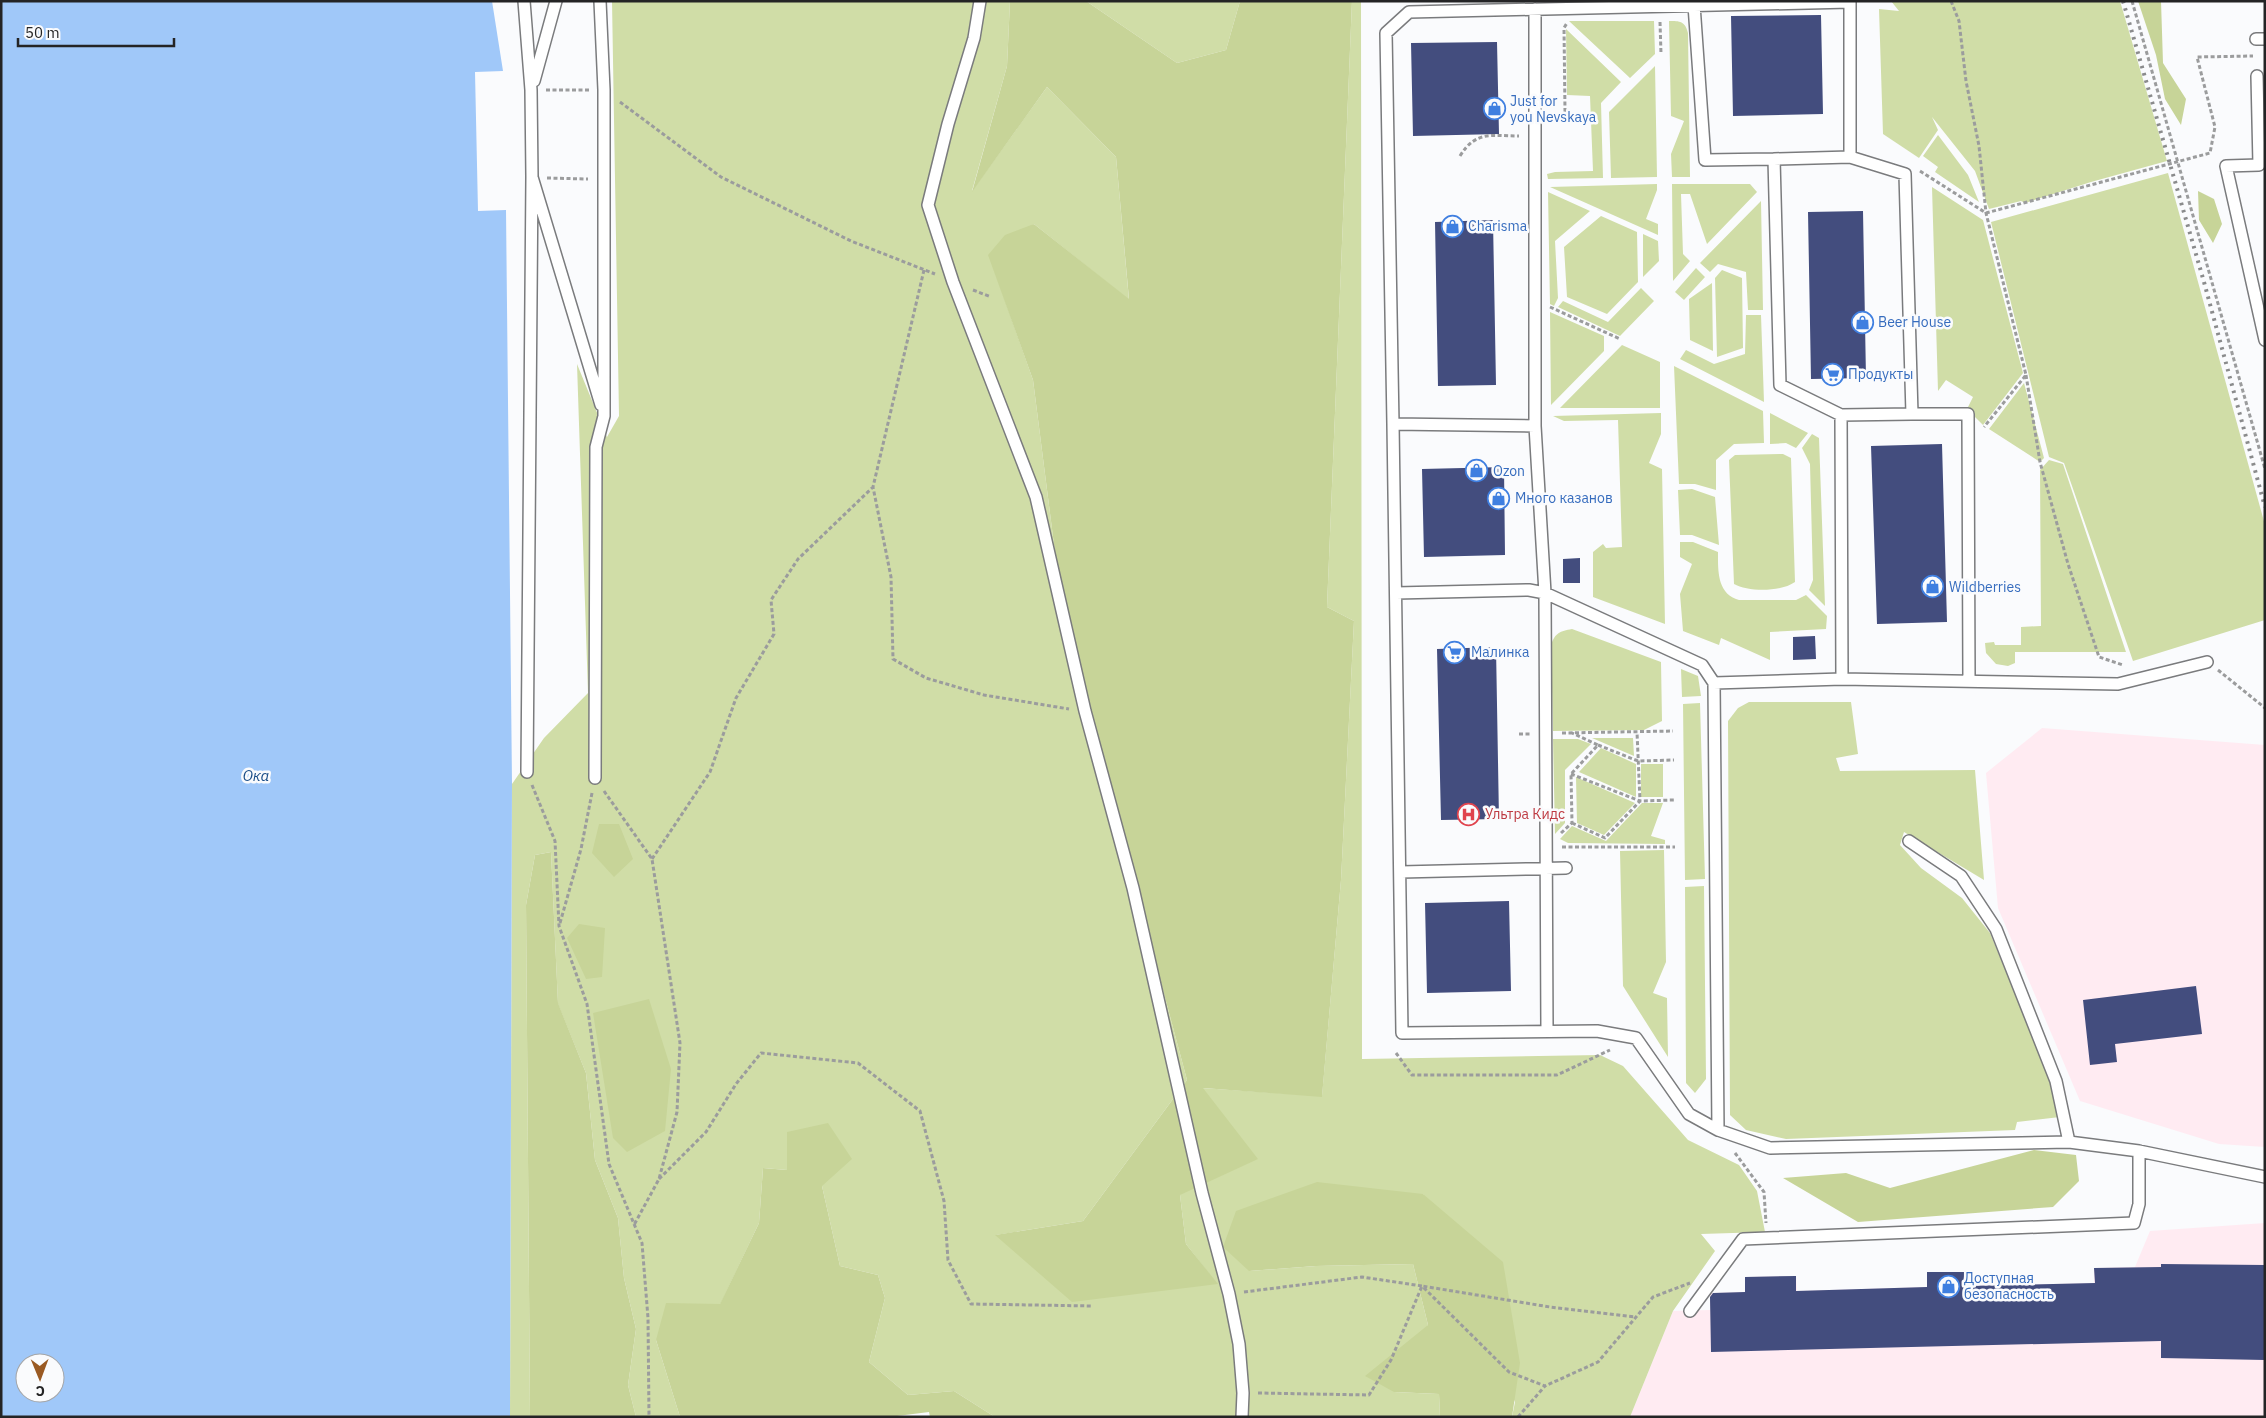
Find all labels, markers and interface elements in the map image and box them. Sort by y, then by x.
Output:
scale bar [18,15,174,47]
text: 50 m [25,23,60,42]
place label: Just for you Nevskaya [1510,92,1597,126]
shop icon: Just for you Nevskaya [1482,97,1506,121]
shop icon: Charisma [1440,214,1464,238]
place label: Charisma [1468,217,1528,235]
shop icon: Beer House [1850,310,1874,334]
place label: Beer House [1878,313,1951,331]
supermarket icon: Продукты [1820,362,1844,386]
place label: Продукты [1848,365,1913,383]
shop icon: Ozon [1465,459,1489,483]
place label: Ozon [1493,462,1525,480]
shop icon: Много казанов [1487,486,1511,510]
place label: Много казанов [1515,489,1613,507]
shop icon: Wildberries [1921,575,1945,599]
place label: Wildberries [1949,578,2021,596]
supermarket icon: Малинка [1443,640,1467,664]
place label: Малинка [1471,643,1530,661]
water label: Ока [243,766,270,785]
hospital icon: Ультра Кидс [1457,802,1481,826]
place label: Ультра Кидс [1485,805,1565,823]
place label: Доступная безопасность [1964,1269,2054,1303]
shop icon: Доступная безопасность [1936,1274,1960,1298]
north arrow [15,1353,65,1403]
text: С [36,1382,45,1400]

